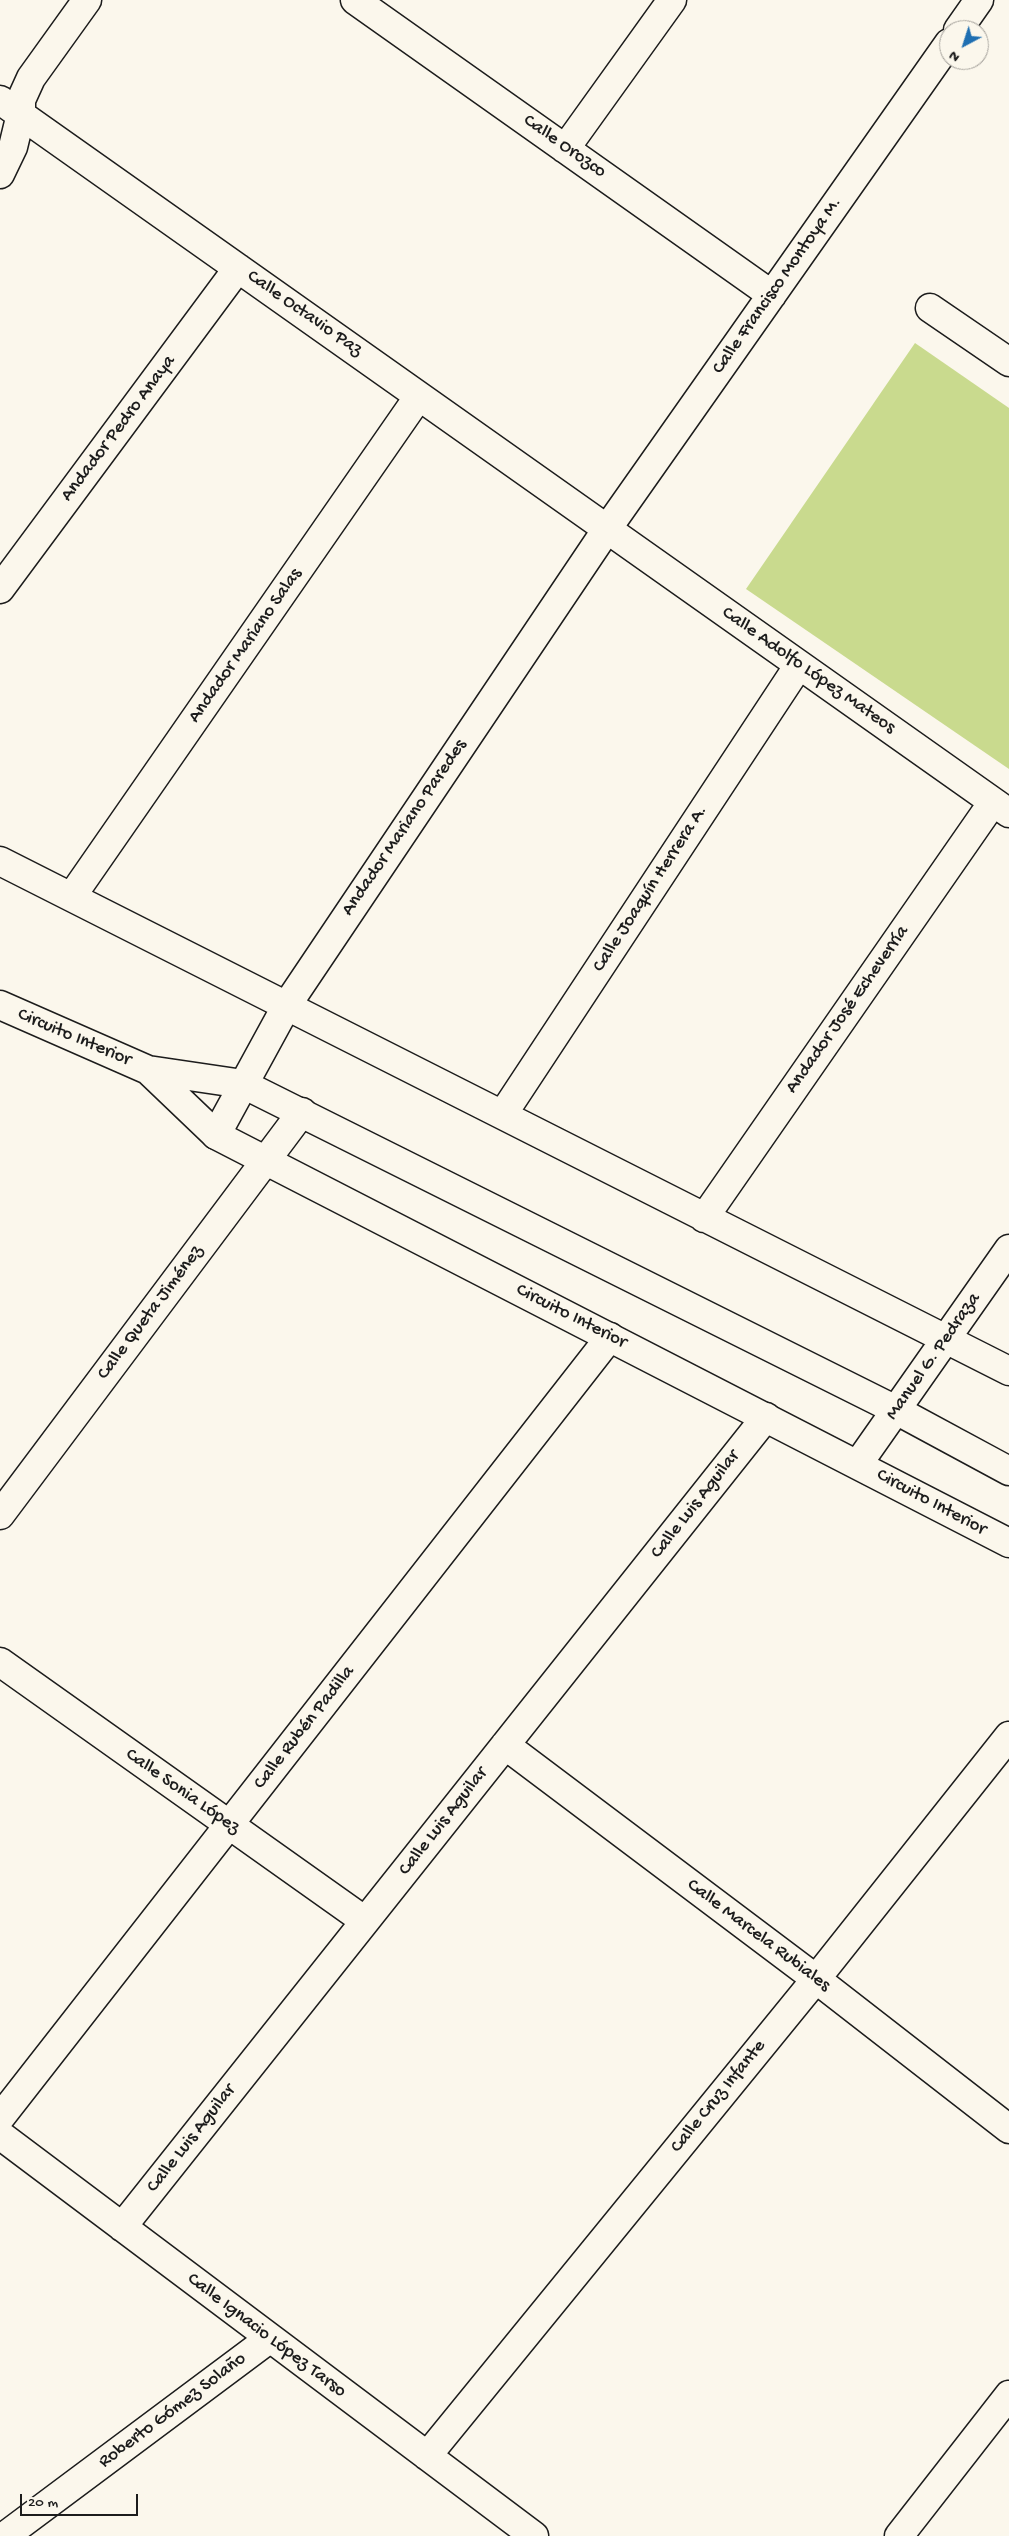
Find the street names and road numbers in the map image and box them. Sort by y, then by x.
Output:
street label: Calle Orozco [518,110,610,184]
street label: Calle Francisco Montoya M. [708,193,848,379]
street label: Calle Octavio Paz [242,266,366,362]
street label: Andador Pedro Anaya [57,351,181,507]
street label: Andador Mariano Salas [184,564,308,728]
street label: Calle Adolfo López Mateos [717,602,899,740]
street label: Andador Mariano Paredes [337,735,473,921]
street label: Calle Joaquín Herrera A. [588,801,714,977]
street label: Andador José Echeverría [781,922,915,1098]
street label: Circuito Interior [14,1004,134,1072]
street label: Calle Queta Jiménez [93,1241,209,1385]
street label: Circuito Interior [512,1279,630,1355]
street label: Manuel G. Pedraza [882,1289,986,1425]
street label: Calle Luis Aguilar [647,1446,745,1564]
street label: Circuito Interior [872,1464,990,1542]
street label: Calle Rubén Padilla [250,1662,360,1794]
street label: Calle Sonia López [120,1744,244,1840]
street label: Calle Luis Aguilar [395,1763,493,1881]
street label: Calle Marcela Rubiales [682,1875,834,1997]
street label: Calle Cruz Infante [666,2036,772,2158]
street label: Calle Luis Aguilar [143,2080,241,2198]
street label: Calle Ignacio López Tarso [182,2269,350,2403]
street label: Roberto Gómez Solaño [95,2348,251,2474]

